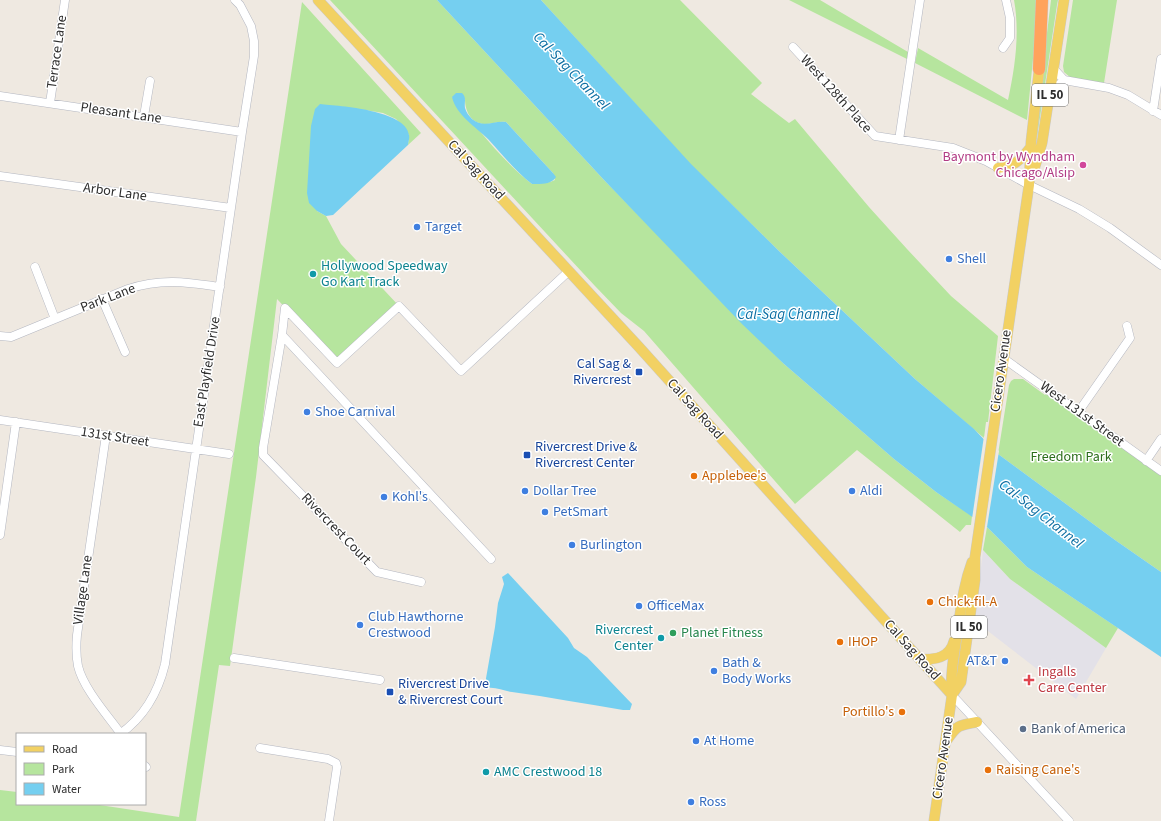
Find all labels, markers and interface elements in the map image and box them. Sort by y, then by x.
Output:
street label: Terrace Lane [42,14,72,90]
water label: Cal-Sag Channel [528,27,614,115]
street label: West 128th Place [796,51,876,137]
road number: IL 50 [1032,84,1068,106]
street label: Pleasant Lane [79,97,163,129]
street label: Cal Sag Road [443,135,509,205]
place label: Baymont by Wyndham Chicago/Alsip [943,147,1075,183]
marker: Baymont by Wyndham Chicago/Alsip [1078,160,1088,170]
street label: Arbor Lane [82,178,148,206]
place label: Target [425,217,462,237]
marker: Target [412,222,422,232]
place label: Shell [957,249,987,269]
marker: Shell [944,254,954,264]
place label: Hollywood Speedway Go Kart Track [321,256,448,292]
marker: Hollywood Speedway Go Kart Track [308,269,318,279]
street label: Park Lane [78,278,138,318]
water label: Cal-Sag Channel [737,304,839,325]
street label: East Playfield Drive [188,315,226,429]
street label: Cicero Avenue [985,329,1017,413]
place label: Cal Sag & Rivercrest [573,354,631,390]
marker: Cal Sag & Rivercrest [634,367,644,377]
street label: Cal Sag Road [662,374,728,444]
street label: West 131st Street [1036,376,1129,452]
place label: Shoe Carnival [315,402,396,422]
marker: Shoe Carnival [302,407,312,417]
street label: 131st Street [79,422,151,452]
place label: Rivercrest Drive & Rivercrest Center [535,437,638,473]
park label: Freedom Park [1030,447,1112,467]
marker: Rivercrest Drive & Rivercrest Center [522,450,532,460]
place label: Applebee's [702,466,766,486]
marker: Applebee's [689,471,699,481]
water label: Cal-Sag Channel [994,474,1088,554]
place label: Dollar Tree [533,481,597,501]
place label: Aldi [860,481,882,501]
marker: Dollar Tree [520,486,530,496]
marker: Aldi [847,486,857,496]
place label: Kohl's [392,487,428,507]
street label: Rivercrest Court [296,488,376,570]
marker: Kohl's [379,492,389,502]
place label: PetSmart [553,502,608,522]
marker: PetSmart [540,507,550,517]
place label: Burlington [580,535,642,555]
marker: Burlington [567,540,577,550]
street label: Village Lane [68,554,98,626]
place label: Chick-fil-A [938,592,998,612]
place label: OfficeMax [647,596,705,616]
marker: Chick-fil-A [925,597,935,607]
marker: OfficeMax [634,601,644,611]
place label: Club Hawthorne Crestwood [368,607,463,643]
street label: Cal Sag Road [879,615,945,685]
road number: IL 50 [951,616,987,638]
marker: Club Hawthorne Crestwood [355,620,365,630]
place label: Rivercrest Center [595,620,653,656]
place label: Planet Fitness [681,623,763,643]
marker: Planet Fitness [668,628,678,638]
place label: IHOP [848,632,878,652]
marker: Rivercrest Center [656,633,666,643]
marker: IHOP [835,637,845,647]
place label: AT&T [967,651,997,671]
place label: Bath & Body Works [722,653,791,689]
marker: AT&T [1000,656,1010,666]
place label: Ingalls Care Center [1038,662,1107,698]
marker: Bath & Body Works [709,666,719,676]
place label: Rivercrest Drive & Rivercrest Court [398,674,503,710]
marker: Ingalls Care Center [1023,674,1035,686]
marker: Rivercrest Drive & Rivercrest Court [385,687,395,697]
place label: Portillo's [842,702,894,722]
marker: Portillo's [897,707,907,717]
street label: Cicero Avenue [927,716,959,800]
place label: Bank of America [1031,719,1126,739]
marker: Bank of America [1018,724,1028,734]
place label: At Home [704,731,754,751]
legend [16,733,146,805]
marker: At Home [691,736,701,746]
text: Road [52,741,78,758]
place label: Raising Cane's [996,760,1080,780]
text: Park [52,761,74,778]
place label: AMC Crestwood 18 [494,762,602,782]
marker: Raising Cane's [983,765,993,775]
marker: AMC Crestwood 18 [481,767,491,777]
text: Water [52,781,82,798]
place label: Ross [699,792,726,812]
marker: Ross [686,797,696,807]

